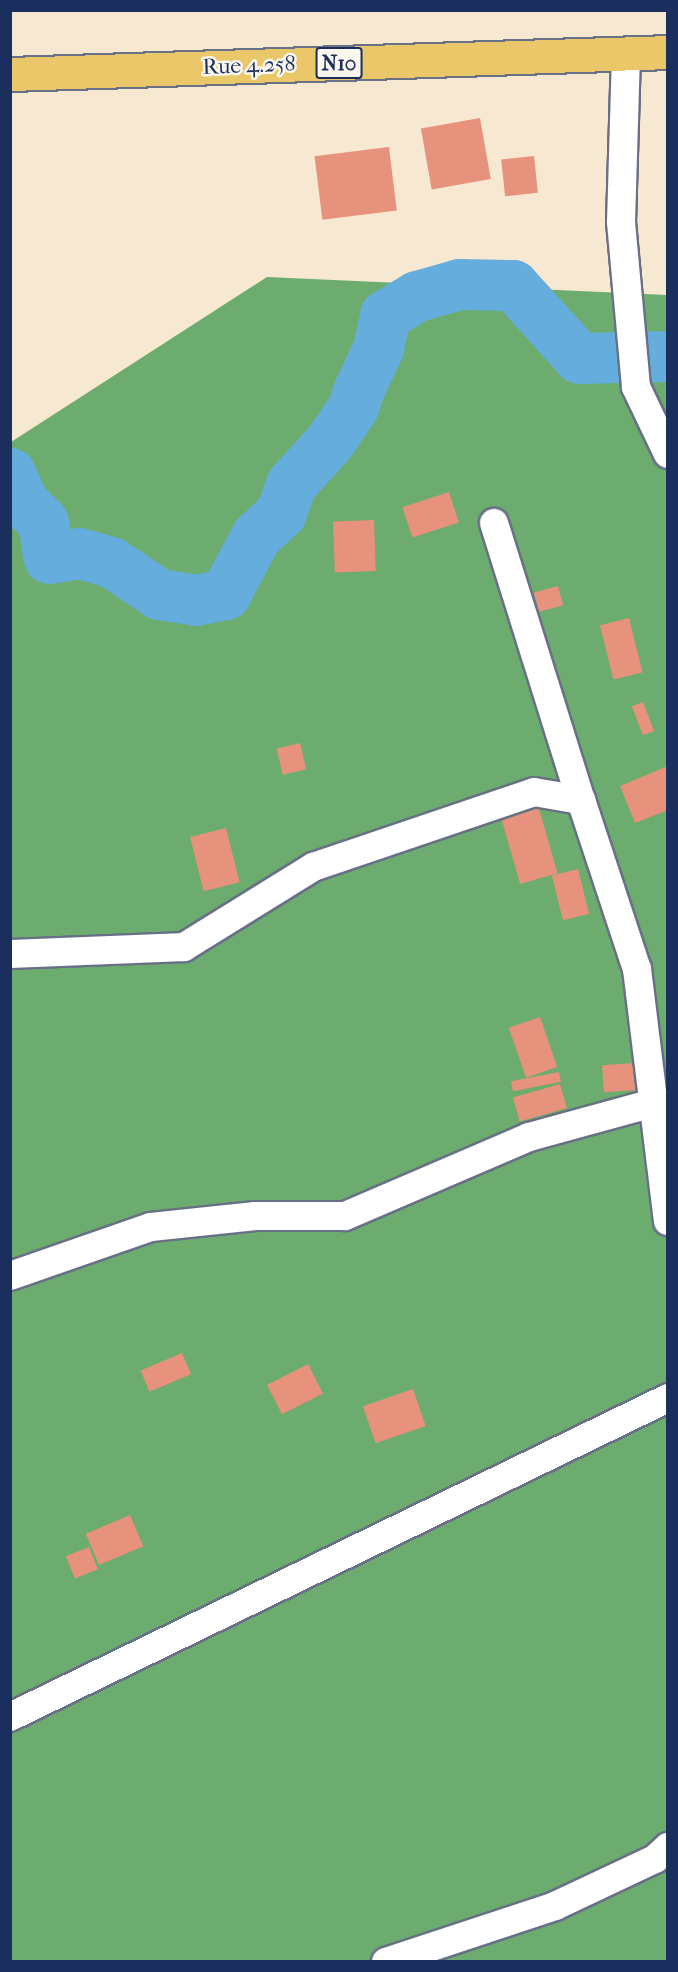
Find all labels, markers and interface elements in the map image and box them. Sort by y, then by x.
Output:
road number: N10 [315,45,363,81]
street label: Rue 4.258 [202,51,296,81]

